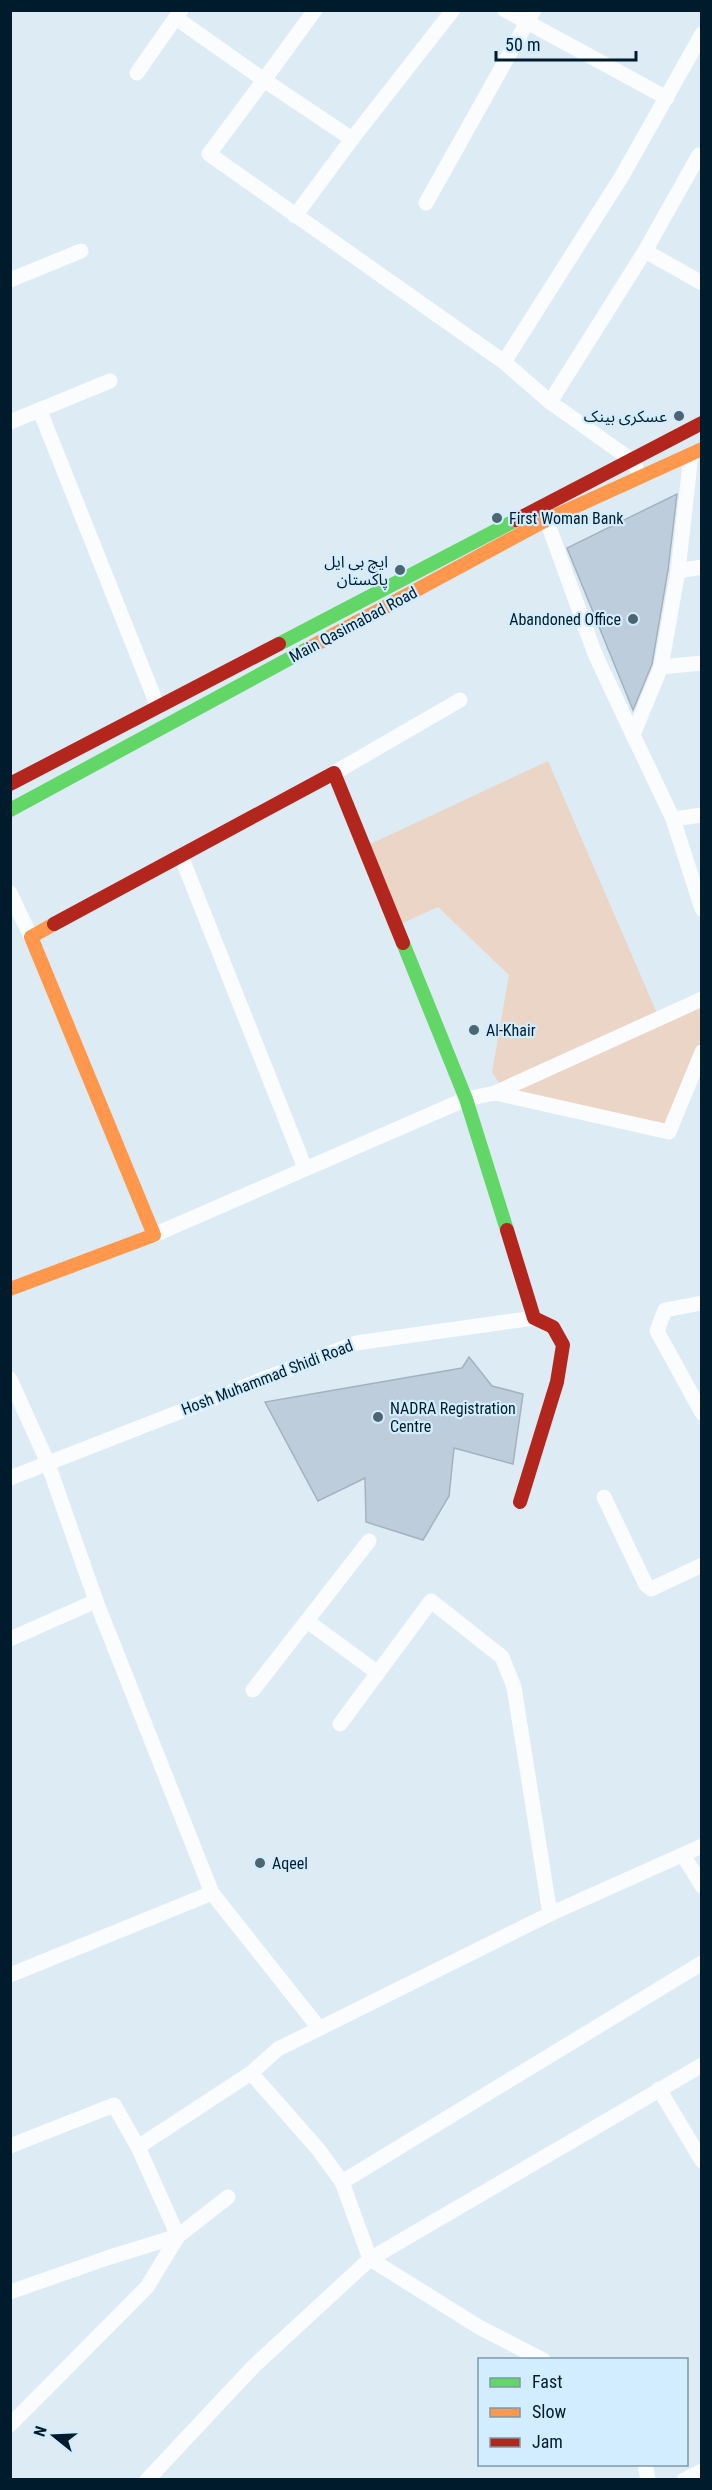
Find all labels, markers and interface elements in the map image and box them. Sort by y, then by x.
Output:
scale bar [496,24,636,62]
text: 50 m [505,34,540,55]
place label: عسکری بینک [584,407,667,426]
marker: عسکری بینک [672,409,686,423]
place label: First Woman Bank [509,509,624,528]
marker: First Woman Bank [490,511,504,525]
place label: ایچ بی ایل پاکستان [324,552,388,590]
marker: ایچ بی ایل پاکستان [393,563,407,577]
street label: Main Qasimabad Road [286,583,420,666]
place label: Abandoned Office [509,610,621,629]
marker: Abandoned Office [626,612,640,626]
place label: Al-Khair [486,1021,536,1040]
marker: Al-Khair [467,1023,481,1037]
street label: Hosh Muhammad Shidi Road [179,1336,356,1419]
place label: NADRA Registration Centre [390,1399,516,1436]
marker: NADRA Registration Centre [371,1410,385,1424]
place label: Aqeel [272,1854,308,1873]
marker: Aqeel [253,1856,267,1870]
legend [478,2358,688,2466]
text: Fast [532,2371,563,2392]
text: Slow [532,2401,567,2422]
north arrow [24,2406,84,2466]
text: N [30,2424,51,2439]
text: Jam [532,2431,563,2452]

